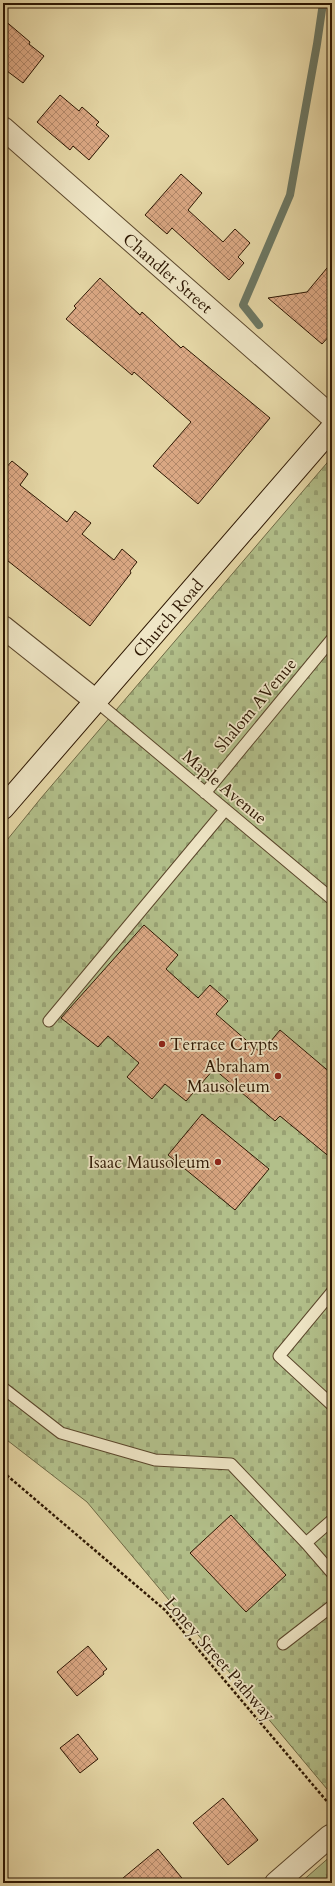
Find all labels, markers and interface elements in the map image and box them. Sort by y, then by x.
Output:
street label: Chandler Street [118,228,218,319]
street label: Church Road [128,574,209,662]
street label: Shalom AVenue [209,653,302,757]
street label: Maple Avenue [177,745,272,830]
place label: Terrace Crypts [170,1033,279,1056]
marker: Terrace Crypts [157,1039,167,1049]
place label: Abraham Mausoleum [187,1055,271,1098]
marker: Abraham Mausoleum [273,1071,283,1081]
place label: Isaac Mausoleum [88,1151,211,1174]
marker: Isaac Mausoleum [213,1157,223,1167]
street label: Loney Street Pathway [159,1592,280,1726]

